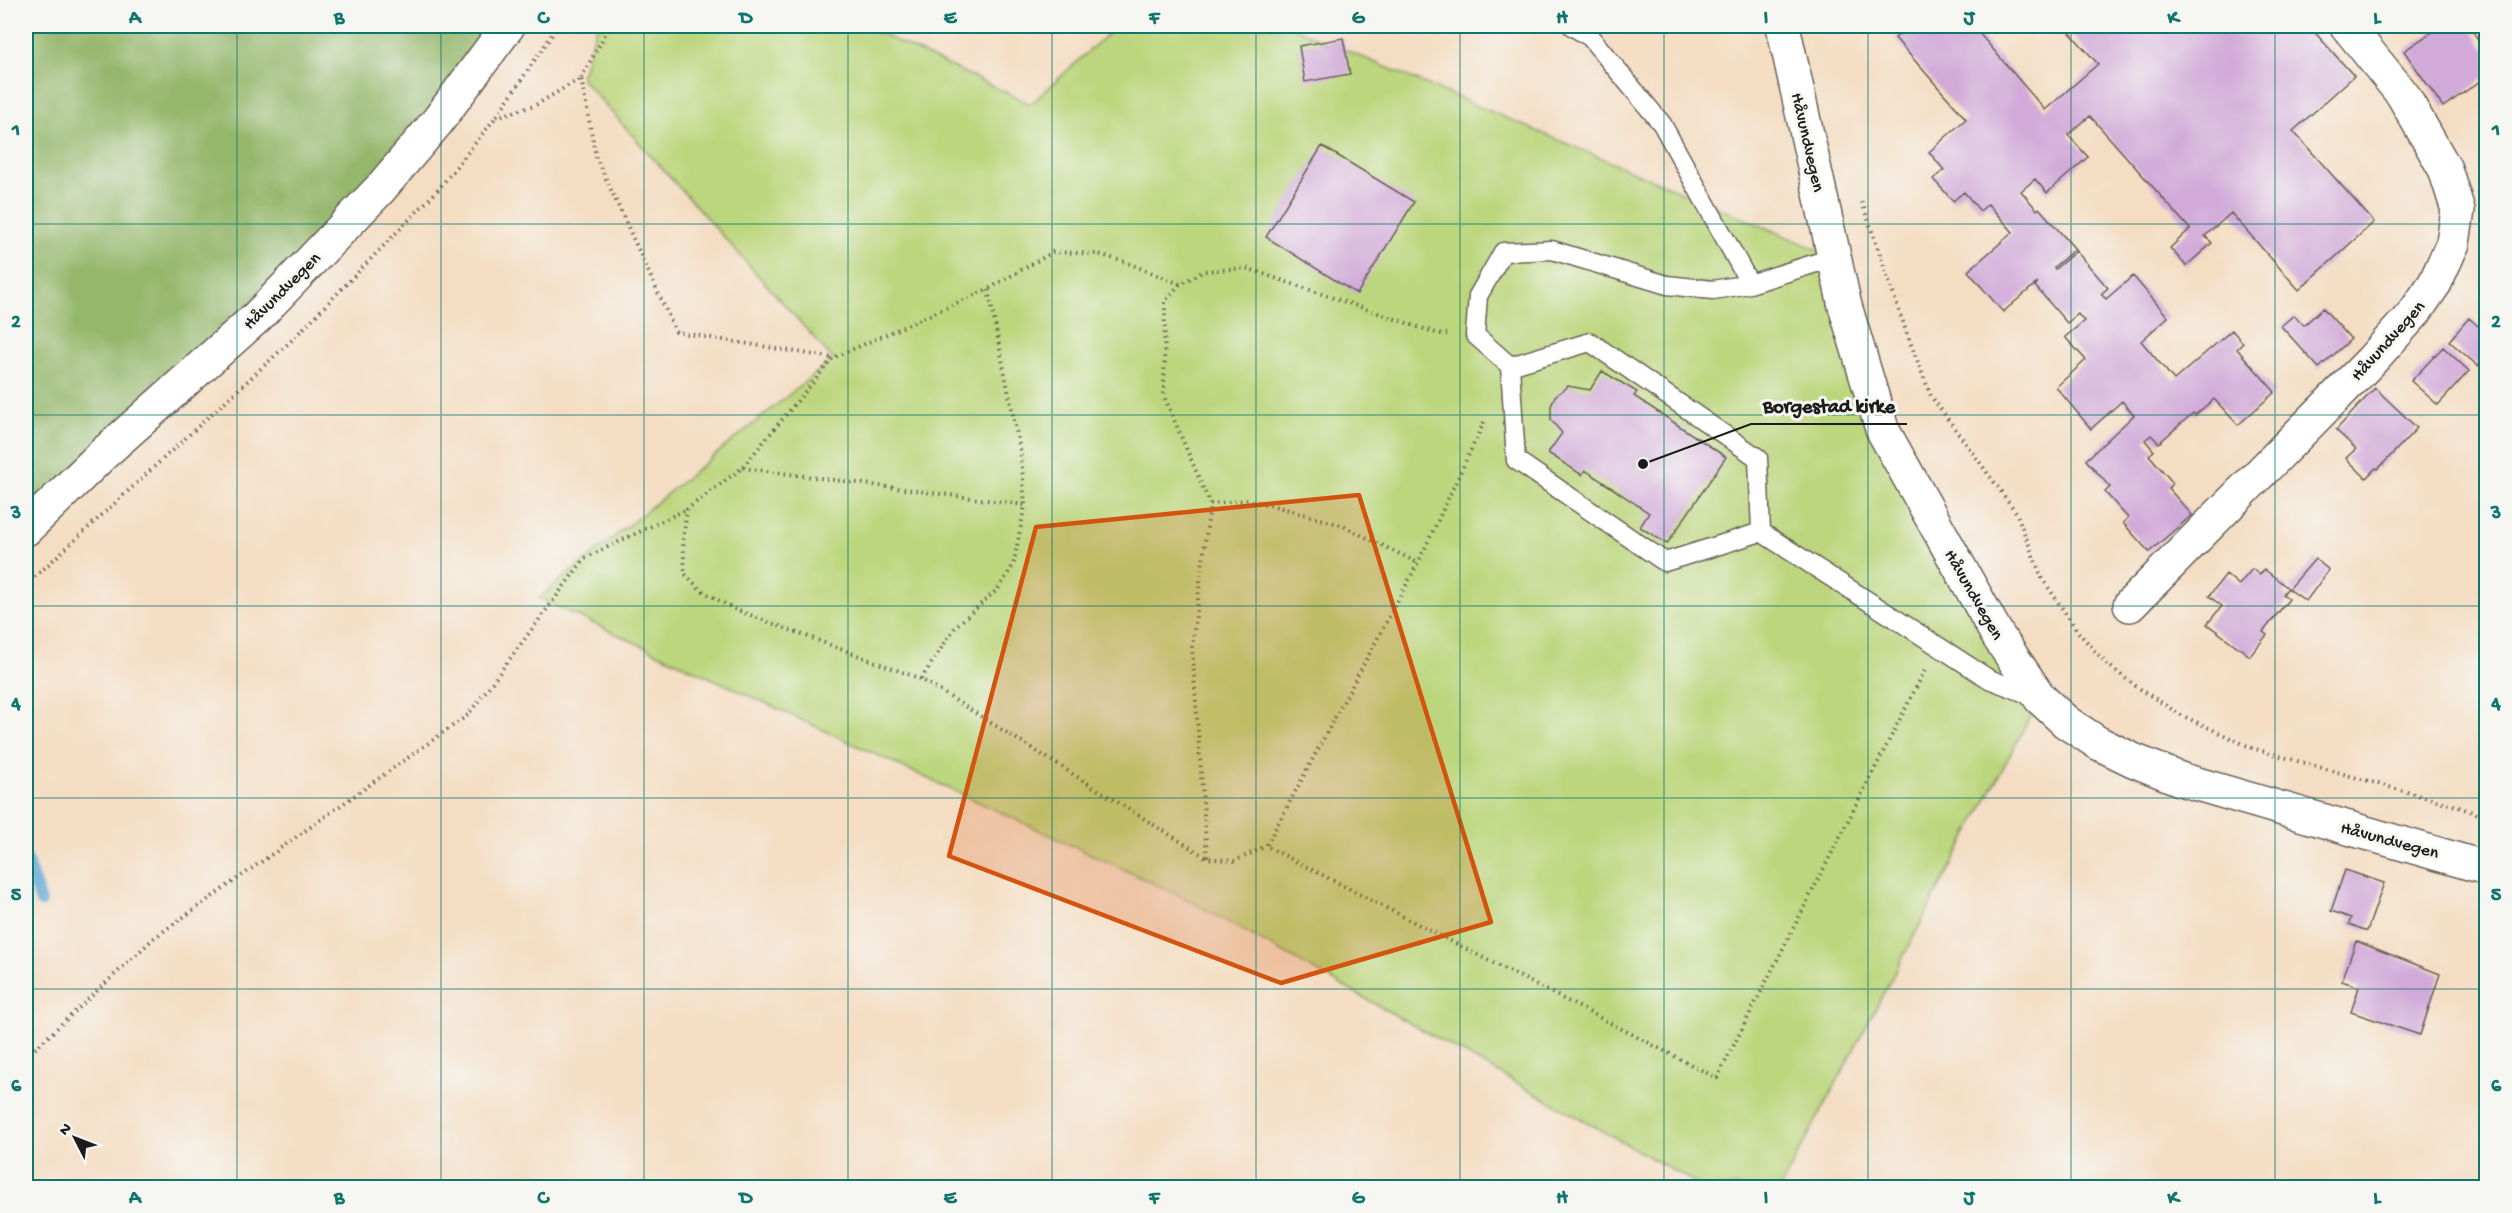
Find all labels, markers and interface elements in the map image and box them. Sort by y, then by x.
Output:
text: A [128,8,143,31]
text: B [333,8,345,31]
text: C [537,8,551,31]
text: D [737,8,753,31]
text: E [944,8,958,31]
text: F [1148,8,1161,31]
text: G [1352,8,1366,31]
text: H [1556,8,1568,31]
text: I [1764,8,1769,31]
text: J [1963,8,1976,31]
text: K [2166,8,2181,31]
text: L [2373,8,2382,31]
street label: Håvundvegen [1785,91,1828,195]
text: 1 [11,120,20,143]
text: 1 [2491,120,2500,143]
street label: Håvundvegen [240,248,326,335]
street label: Håvundvegen [2347,297,2431,386]
text: 2 [11,312,21,335]
text: 2 [2491,312,2501,335]
callout: Borgestad kirke [1751,386,1907,424]
text: Borgestad kirke [1762,397,1896,420]
text: 3 [10,503,21,526]
text: 3 [2490,503,2501,526]
street label: Håvundvegen [1938,546,2007,645]
text: 4 [10,694,21,717]
text: 4 [2490,694,2501,717]
street label: Håvundvegen [2338,818,2441,865]
text: 5 [11,885,22,908]
text: 5 [2491,885,2502,908]
text: 6 [11,1076,22,1099]
text: 6 [2491,1076,2502,1099]
north arrow [45,1108,105,1168]
text: N [56,1120,77,1141]
text: A [128,1188,143,1211]
text: B [333,1188,345,1211]
text: C [537,1188,551,1211]
text: D [737,1188,753,1211]
text: E [944,1188,958,1211]
text: F [1148,1188,1161,1211]
text: G [1352,1188,1366,1211]
text: H [1556,1188,1568,1211]
text: I [1764,1188,1769,1211]
text: J [1963,1188,1976,1211]
text: K [2166,1188,2181,1211]
text: L [2373,1188,2382,1211]

